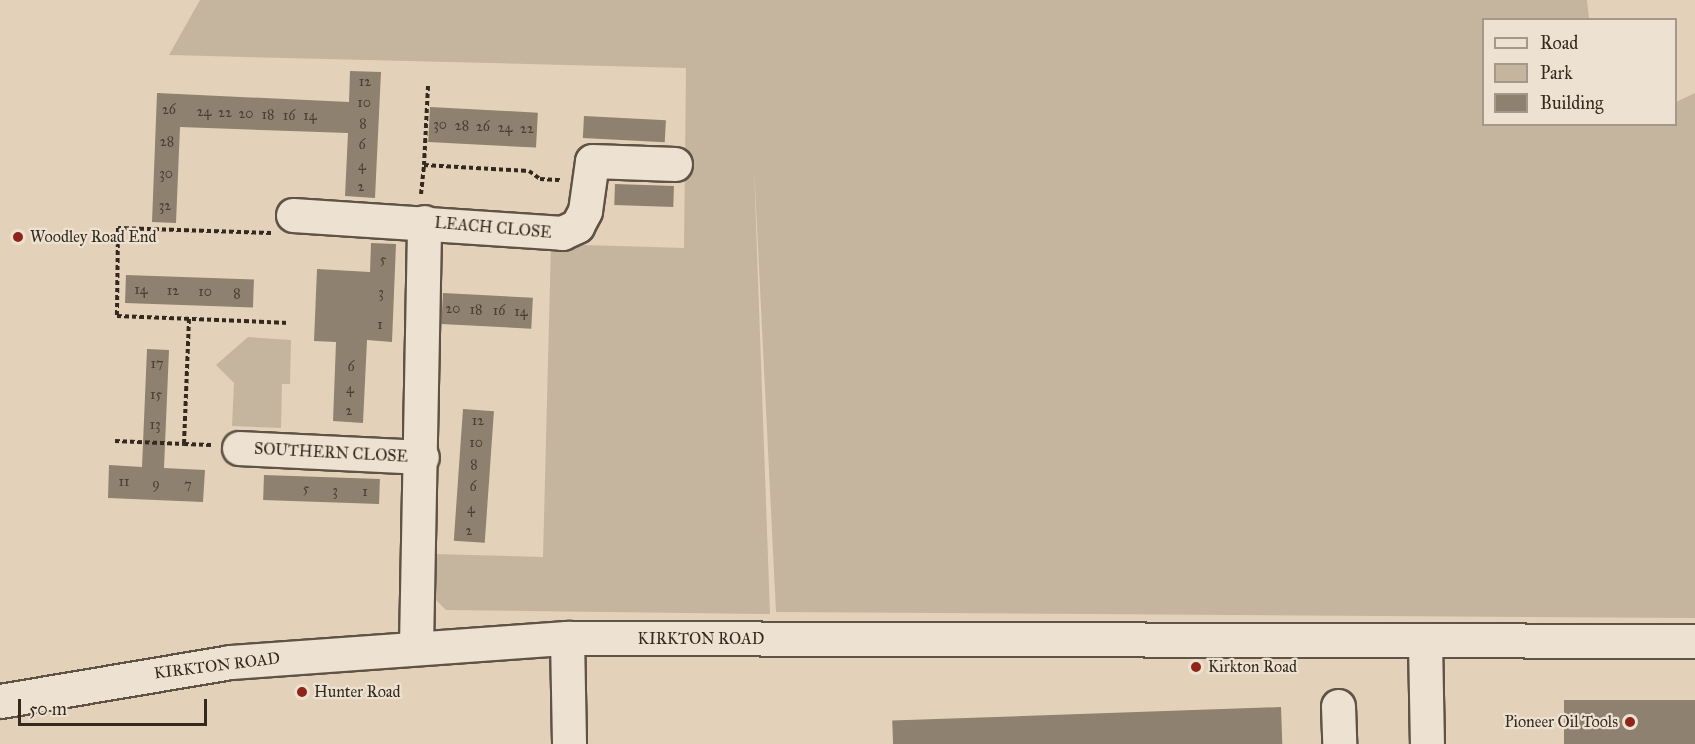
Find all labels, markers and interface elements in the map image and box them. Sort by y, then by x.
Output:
legend [1482,18,1677,126]
text: Road [1540,32,1578,54]
text: Park [1540,62,1573,84]
house number: 12 [359,74,371,90]
text: Building [1540,92,1603,114]
house number: 10 [357,95,371,111]
house number: 26 [162,102,176,118]
house number: 24 [197,104,211,120]
house number: 22 [218,105,232,121]
house number: 20 [238,106,254,122]
house number: 18 [262,107,274,123]
house number: 16 [283,108,295,124]
house number: 14 [303,108,317,124]
house number: 8 [359,116,367,132]
house number: 30 [433,117,447,133]
house number: 28 [455,118,469,134]
house number: 26 [476,119,490,135]
house number: 24 [498,120,512,136]
house number: 22 [520,121,534,137]
house number: 28 [160,134,174,150]
house number: 6 [358,137,366,153]
house number: 4 [358,158,366,174]
house number: 30 [159,166,173,182]
house number: 2 [358,179,364,195]
house number: 32 [159,198,171,214]
street label: LEACH CLOSE [434,213,552,243]
place label: Woodley Road End [30,227,156,247]
marker: Woodley Road End [11,230,25,244]
house number: 5 [380,252,386,268]
house number: 14 [134,282,148,298]
house number: 12 [167,283,179,299]
house number: 10 [198,284,212,300]
house number: 3 [378,285,384,301]
house number: 8 [233,286,241,302]
house number: 20 [445,301,461,317]
house number: 18 [470,302,482,318]
house number: 16 [493,303,505,319]
house number: 14 [514,304,528,320]
house number: 1 [377,317,383,333]
house number: 17 [150,356,164,372]
house number: 6 [347,359,355,375]
house number: 4 [346,381,354,397]
house number: 15 [150,387,162,403]
house number: 2 [346,403,352,419]
house number: 12 [472,413,484,429]
house number: 13 [149,417,161,433]
house number: 10 [469,435,483,451]
street label: SOUTHERN CLOSE [254,439,408,467]
house number: 8 [470,457,478,473]
house number: 11 [118,474,130,490]
house number: 9 [152,476,160,492]
house number: 7 [184,477,192,493]
house number: 6 [469,479,477,495]
house number: 5 [303,481,309,497]
house number: 3 [332,483,338,499]
house number: 1 [362,484,368,500]
house number: 4 [467,501,475,517]
house number: 2 [466,523,472,539]
street label: KIRKTON ROAD [638,629,764,649]
street label: KIRKTON ROAD [153,649,281,683]
place label: Kirkton Road [1208,657,1297,677]
marker: Kirkton Road [1189,660,1203,674]
place label: Hunter Road [314,682,401,702]
marker: Hunter Road [295,685,309,699]
scale bar [21,687,210,725]
text: 50 m [29,698,67,720]
place label: Pioneer Oil Tools [1504,712,1618,732]
marker: Pioneer Oil Tools [1623,715,1637,729]

